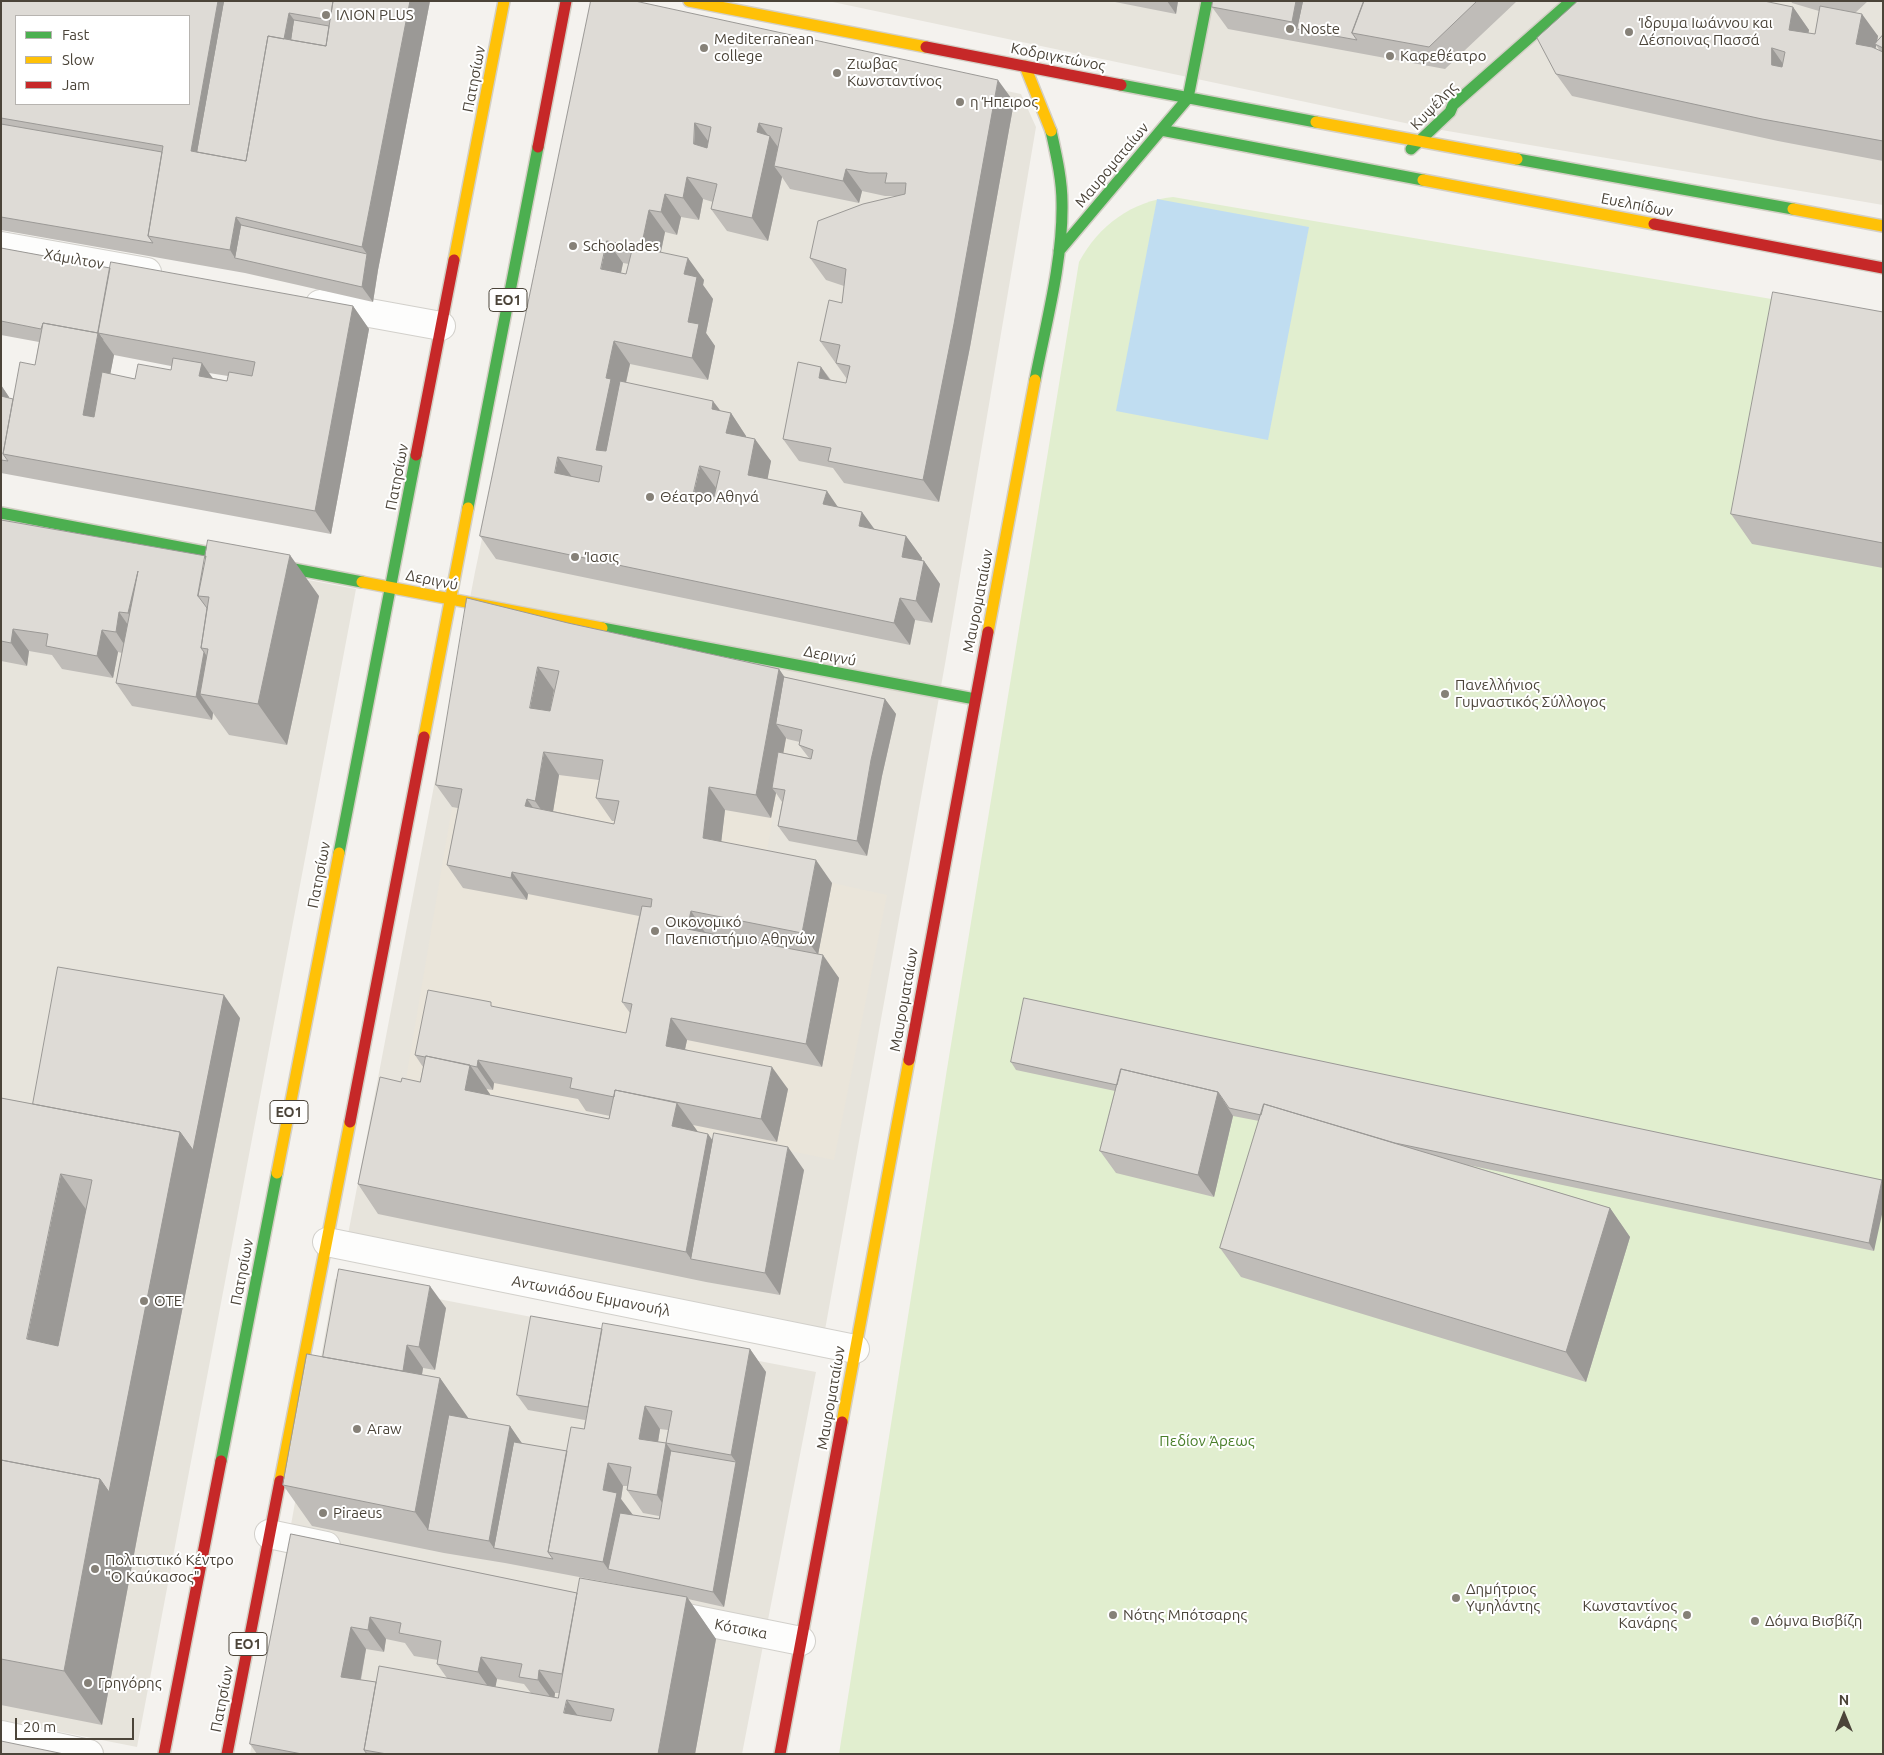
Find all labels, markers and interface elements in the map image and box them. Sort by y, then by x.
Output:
place label: ΙΛΙΟΝ PLUS [336,6,414,24]
marker: ΙΛΙΟΝ PLUS [320,9,332,21]
place label: Ίδρυμα Ιωάννου και Δέσποινας Πασσά [1639,14,1773,49]
legend [15,15,190,105]
place label: Noste [1300,20,1340,38]
marker: Noste [1284,23,1296,35]
text: Fast [62,26,89,43]
marker: Ίδρυμα Ιωάννου και Δέσποινας Πασσά [1623,26,1635,38]
place label: Mediterranean college [714,30,814,65]
street label: Κοδριγκτώνος [1009,39,1107,75]
marker: Mediterranean college [698,42,710,54]
street label: Πατησίων [459,44,489,114]
place label: Καφεθέατρο [1400,47,1486,65]
marker: Καφεθέατρο [1384,50,1396,62]
text: Slow [62,51,94,68]
place label: Ζιωβας Κωνσταντίνος [847,55,942,90]
marker: Ζιωβας Κωνσταντίνος [831,67,843,79]
text: Jam [62,76,90,93]
street label: Κυψέλης [1407,78,1461,134]
place label: η Ήπειρος [970,93,1038,111]
marker: η Ήπειρος [954,96,966,108]
street label: Μαυροματαίων [1071,119,1153,211]
street label: Ευελπίδων [1599,189,1675,221]
place label: Schoolades [583,237,659,255]
marker: Schoolades [567,240,579,252]
street label: Χάμιλτον [43,245,105,273]
road number: ΕΟ1 [489,288,527,312]
street label: Πατησίων [382,442,412,512]
place label: Θέατρο Αθηνά [660,488,759,506]
marker: Θέατρο Αθηνά [644,491,656,503]
place label: Ίασις [585,548,619,566]
street label: Μαυροματαίων [959,548,997,654]
marker: Ίασις [569,551,581,563]
street label: Δεριγνύ [404,566,460,594]
street label: Δεριγνύ [802,642,858,670]
place label: Πανελλήνιος Γυμναστικός Σύλλογος [1455,676,1605,711]
marker: Πανελλήνιος Γυμναστικός Σύλλογος [1439,688,1451,700]
street label: Πατησίων [304,840,334,910]
place label: Οικονομικό Πανεπιστήμιο Αθηνών [665,913,815,948]
marker: Οικονομικό Πανεπιστήμιο Αθηνών [649,925,661,937]
street label: Μαυροματαίων [886,947,922,1053]
road number: ΕΟ1 [270,1100,308,1124]
street label: Πατησίων [227,1237,257,1307]
street label: Αντωνιάδου Εμμανουήλ [510,1272,672,1320]
place label: ΟΤΕ [154,1292,182,1310]
marker: ΟΤΕ [138,1295,150,1307]
street label: Μαυροματαίων [813,1345,849,1451]
place label: Araw [367,1420,402,1438]
marker: Araw [351,1423,363,1435]
park label: Πεδίον Άρεως [1159,1432,1255,1450]
place label: Piraeus [333,1504,382,1522]
marker: Piraeus [317,1507,329,1519]
place label: Πολιτιστικό Κέντρο "Ο Καύκασος" [105,1551,234,1586]
marker: Πολιτιστικό Κέντρο "Ο Καύκασος" [89,1563,101,1575]
place label: Δημήτριος Υψηλάντης [1466,1580,1540,1615]
marker: Δημήτριος Υψηλάντης [1450,1592,1462,1604]
place label: Κωνσταντίνος Κανάρης [1582,1597,1677,1632]
place label: Νότης Μπότσαρης [1123,1606,1247,1624]
marker: Νότης Μπότσαρης [1107,1609,1119,1621]
marker: Κωνσταντίνος Κανάρης [1681,1609,1693,1621]
place label: Δόμνα Βισβίζη [1765,1612,1862,1630]
street label: Κότσικα [713,1615,769,1643]
marker: Δόμνα Βισβίζη [1749,1615,1761,1627]
road number: ΕΟ1 [229,1632,267,1656]
street label: Πατησίων [207,1664,237,1734]
place label: Γρηγόρης [98,1674,161,1692]
marker: Γρηγόρης [82,1677,94,1689]
north arrow [1819,1690,1869,1740]
text: N [1839,1692,1849,1708]
scale bar [18,1708,136,1740]
text: 20 m [23,1718,56,1735]

